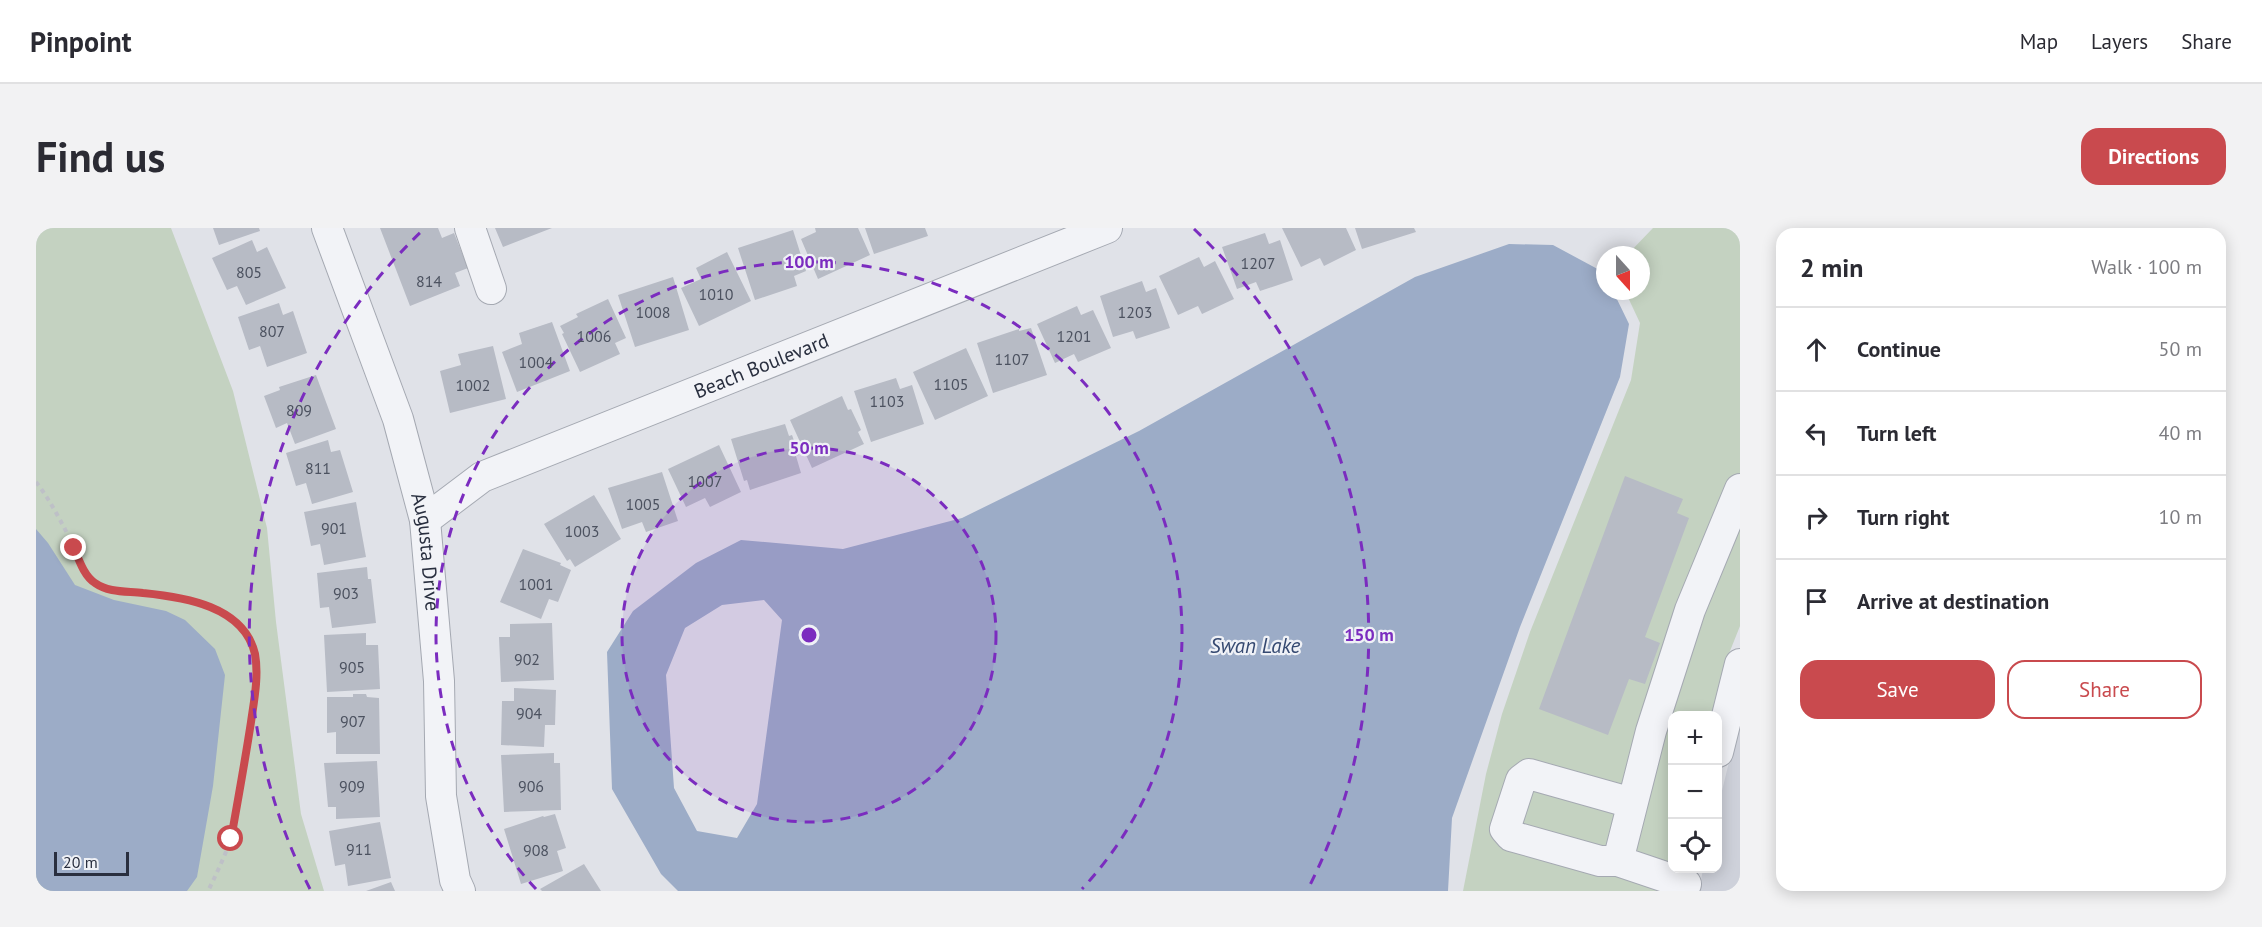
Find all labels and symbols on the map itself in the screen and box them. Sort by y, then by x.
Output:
north arrow [1596,246,1650,300]
text: 100 m [784,250,834,273]
house number: 1207 [1241,253,1275,273]
house number: 805 [236,262,262,282]
house number: 814 [416,271,442,291]
house number: 1010 [699,284,734,304]
house number: 1008 [636,302,670,322]
house number: 1203 [1118,302,1152,322]
house number: 807 [259,321,285,341]
house number: 1006 [577,326,611,346]
house number: 1201 [1057,326,1091,346]
street label: Beach Boulevard [690,327,833,404]
house number: 1107 [995,349,1029,369]
house number: 1004 [519,352,554,372]
house number: 1105 [934,374,968,394]
house number: 1002 [456,375,490,395]
house number: 1103 [870,391,904,411]
house number: 809 [286,400,312,420]
text: 50 m [789,436,829,459]
house number: 811 [305,458,331,478]
house number: 1007 [688,471,722,491]
street label: Augusta Drive [405,490,446,612]
house number: 1005 [626,494,660,514]
house number: 901 [321,518,347,538]
house number: 1003 [565,521,599,541]
route end [60,534,86,560]
house number: 1001 [519,574,553,594]
house number: 903 [333,583,359,603]
text: 150 m [1344,623,1394,646]
centre of rings [799,625,819,645]
water label: Swan Lake [1210,632,1300,659]
house number: 902 [514,649,540,669]
house number: 905 [339,657,365,677]
house number: 904 [516,703,542,723]
house number: 907 [340,711,366,731]
house number: 909 [339,776,365,796]
house number: 906 [518,776,544,796]
route start [217,825,243,851]
house number: 911 [346,839,372,859]
house number: 908 [523,840,549,860]
scale bar [54,849,129,876]

